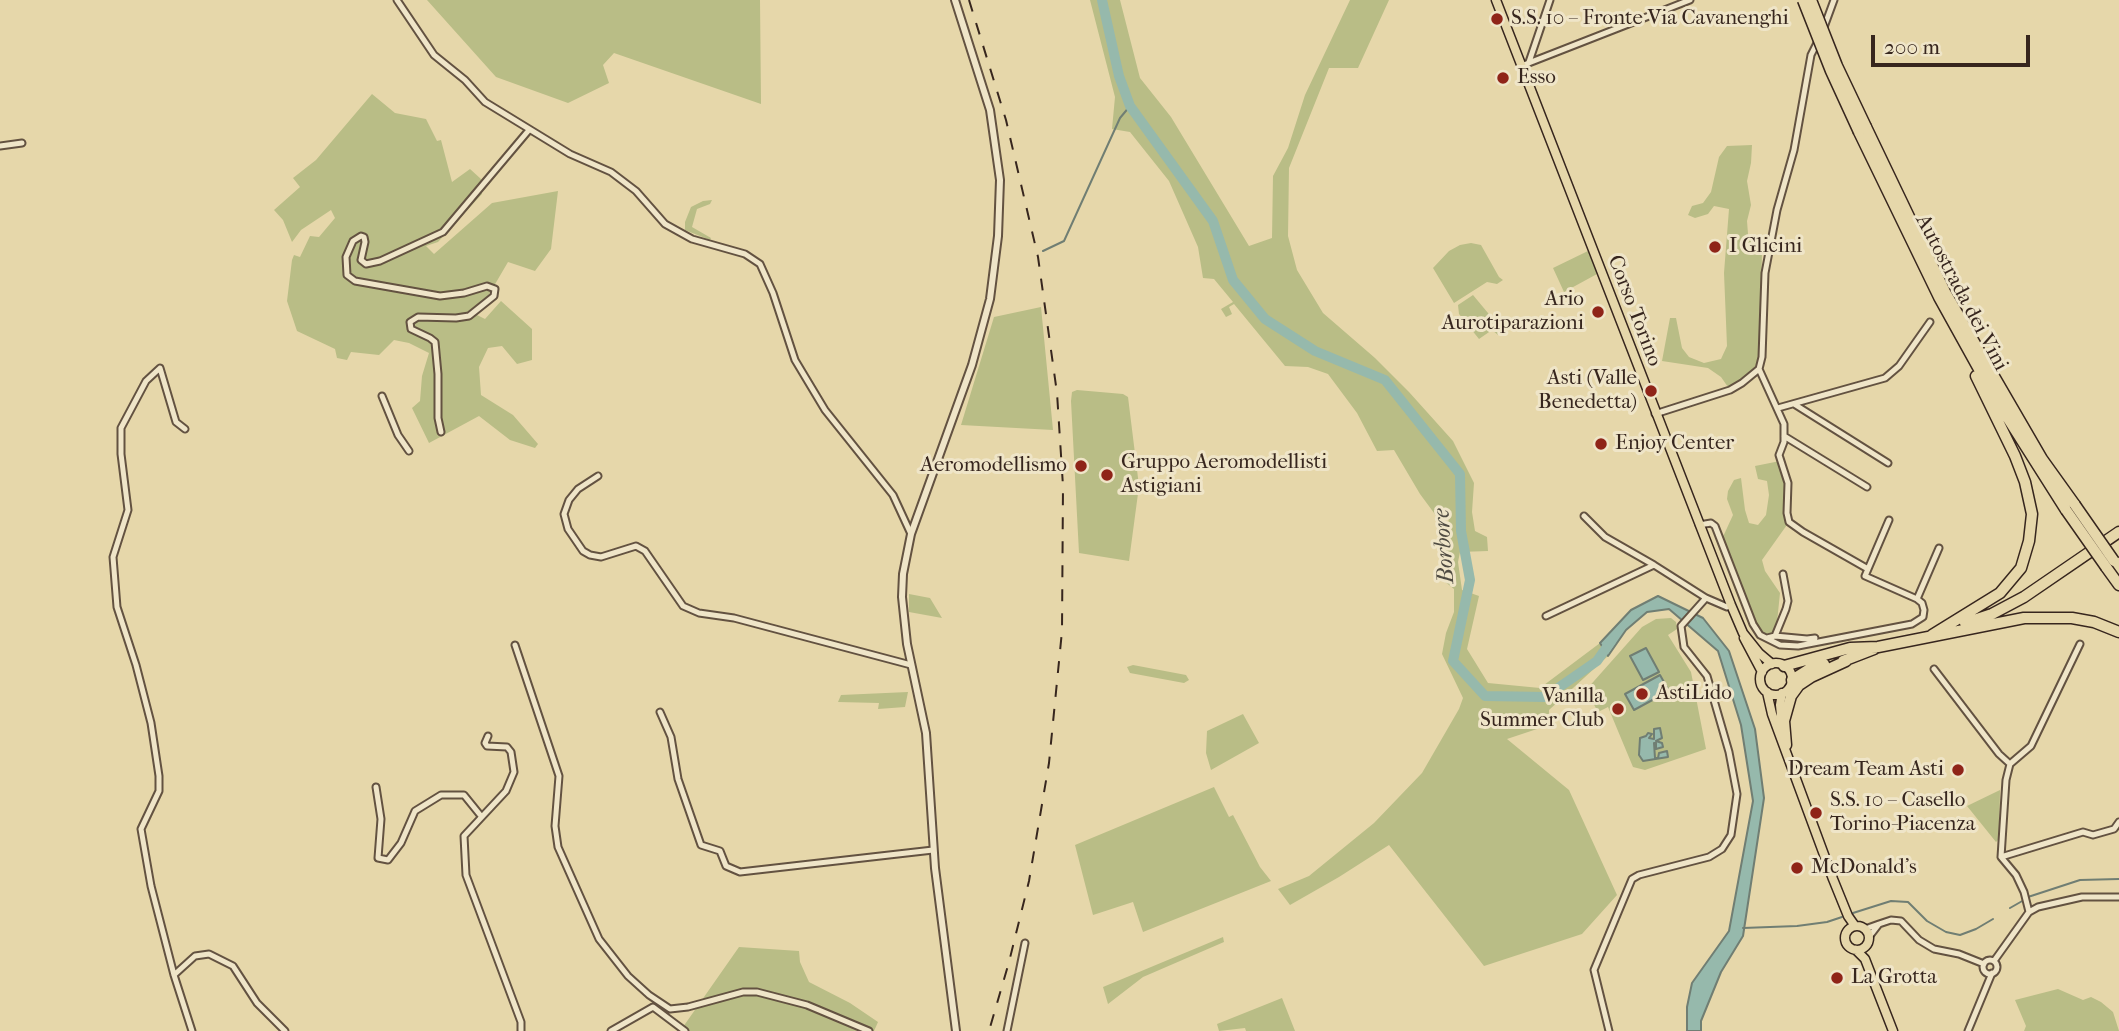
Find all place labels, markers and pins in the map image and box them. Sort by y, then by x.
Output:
place label: S.S. 10 – Fronte Via Cavanenghi [1511,6,1789,32]
marker: S.S. 10 – Fronte Via Cavanenghi [1489,11,1505,27]
place label: Esso [1517,65,1556,91]
marker: Esso [1495,70,1511,86]
place label: I Glicini [1729,234,1802,260]
marker: I Glicini [1707,239,1723,255]
place label: Ario Aurotiparazioni [1442,287,1584,337]
marker: Ario Aurotiparazioni [1590,304,1606,320]
place label: Asti (Valle Benedetta) [1538,366,1637,416]
marker: Asti (Valle Benedetta) [1643,383,1659,399]
place label: Enjoy Center [1615,431,1734,457]
marker: Enjoy Center [1593,436,1609,452]
place label: Gruppo Aeromodellisti Astigiani [1121,450,1327,500]
place label: Aeromodellismo [920,453,1067,479]
marker: Aeromodellismo [1073,458,1089,474]
marker: Gruppo Aeromodellisti Astigiani [1099,467,1115,483]
place label: AstiLido [1656,681,1732,707]
place label: Vanilla Summer Club [1480,684,1604,734]
marker: AstiLido [1634,686,1650,702]
marker: Vanilla Summer Club [1610,701,1626,717]
place label: Dream Team Asti [1788,757,1944,783]
marker: Dream Team Asti [1950,762,1966,778]
place label: S.S. 10 – Casello Torino-Piacenza [1830,788,1975,838]
marker: S.S. 10 – Casello Torino-Piacenza [1808,805,1824,821]
place label: McDonald's [1811,855,1917,881]
marker: McDonald's [1789,860,1805,876]
place label: La Grotta [1851,965,1937,991]
marker: La Grotta [1829,970,1845,986]

